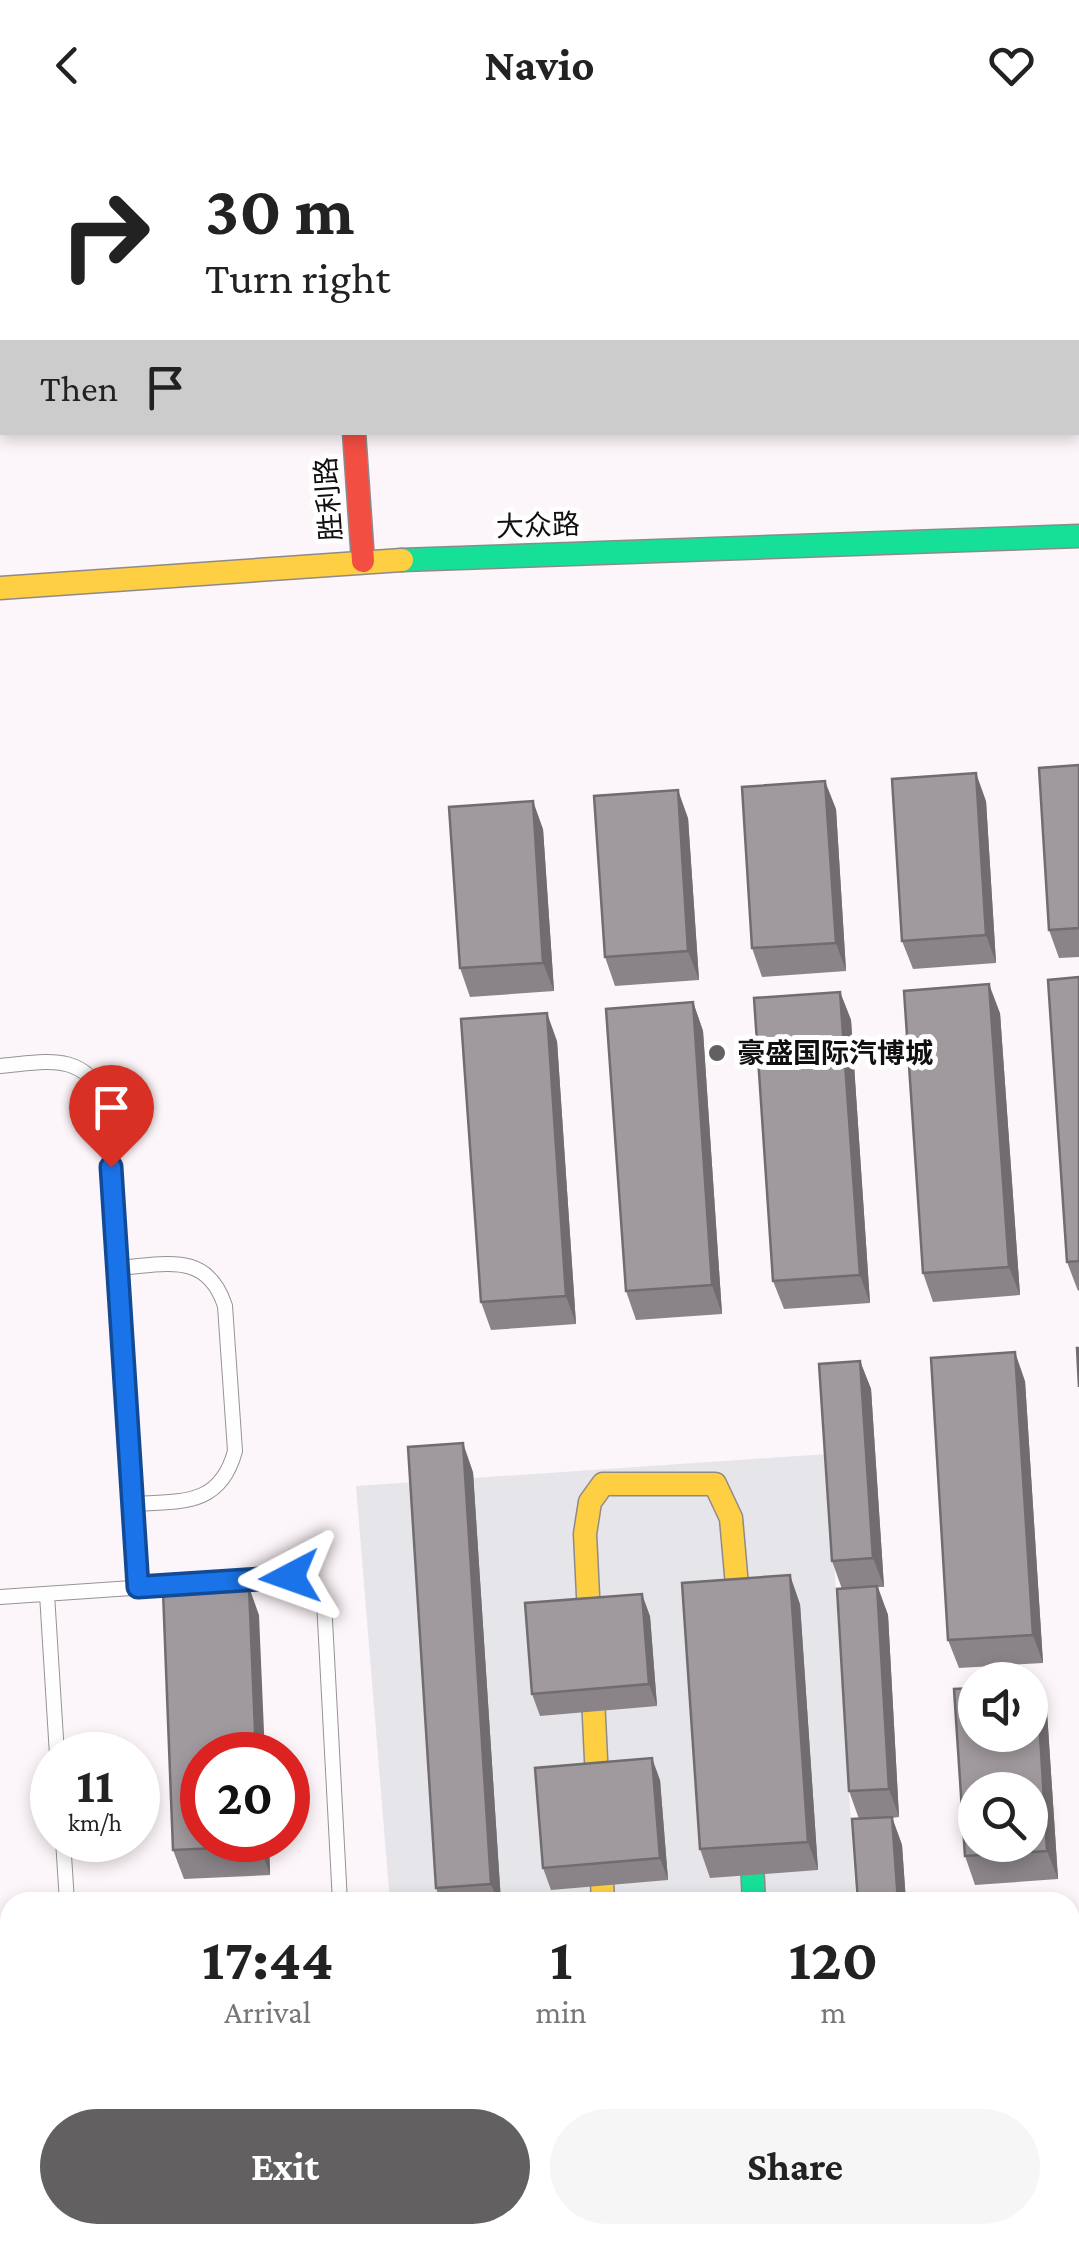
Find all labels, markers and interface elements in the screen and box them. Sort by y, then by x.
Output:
icon: back [40,38,95,93]
icon: heart [984,38,1039,93]
text: Navio [484,40,595,90]
icon: right [40,170,170,300]
text: 30 m [205,171,354,249]
text: Turn right [205,253,390,303]
icon: arrive [138,360,193,415]
text: Then [40,367,118,409]
street label: 胜利路 [310,456,347,542]
street label: 大众路 [495,509,581,542]
place label: 豪盛国际汽博城 [737,1038,933,1069]
marker: 豪盛国际汽博城 [706,1042,728,1064]
pin [69,1065,154,1168]
icon: arrive [84,1080,139,1135]
position arrow [238,1525,342,1629]
map controls [958,1662,1048,1862]
button: sound [958,1662,1048,1752]
speed limit sign: 20 [180,1732,310,1862]
text: 11 [76,1757,114,1813]
button: search [958,1772,1048,1862]
text: km/h [68,1809,122,1836]
text: 17:44 [202,1925,334,1992]
text: 1 [550,1925,572,1992]
text: 120 [789,1925,878,1992]
text: Arrival [224,1994,311,2030]
text: min [535,1994,587,2030]
text: m [820,1994,846,2030]
button: Exit [40,2109,530,2224]
button: Share [550,2109,1040,2224]

